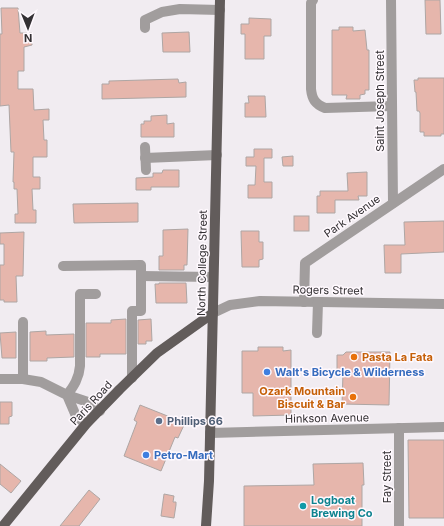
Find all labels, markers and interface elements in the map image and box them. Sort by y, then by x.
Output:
north arrow [8,8,48,48]
text: N [24,31,32,45]
street label: Saint Joseph Street [373,50,387,152]
street label: Park Avenue [321,192,383,240]
street label: North College Street [194,209,210,316]
street label: Rogers Street [293,282,364,298]
place label: Pasta La Fata [362,350,433,364]
marker: Pasta La Fata [349,352,359,362]
place label: Walt's Bicycle & Wilderness [275,365,424,379]
marker: Walt's Bicycle & Wilderness [262,367,272,377]
street label: Paris Road [67,378,115,428]
place label: Ozark Mountain Biscuit & Bar [259,384,346,411]
marker: Ozark Mountain Biscuit & Bar [348,392,358,402]
street label: Hinkson Avenue [285,410,369,426]
place label: Phillips 66 [167,414,223,428]
marker: Phillips 66 [154,416,164,426]
place label: Petro-Mart [154,448,213,462]
marker: Petro-Mart [141,450,151,460]
street label: Fay Street [380,450,394,503]
place label: Logboat Brewing Co [311,493,373,520]
marker: Logboat Brewing Co [298,501,308,511]

